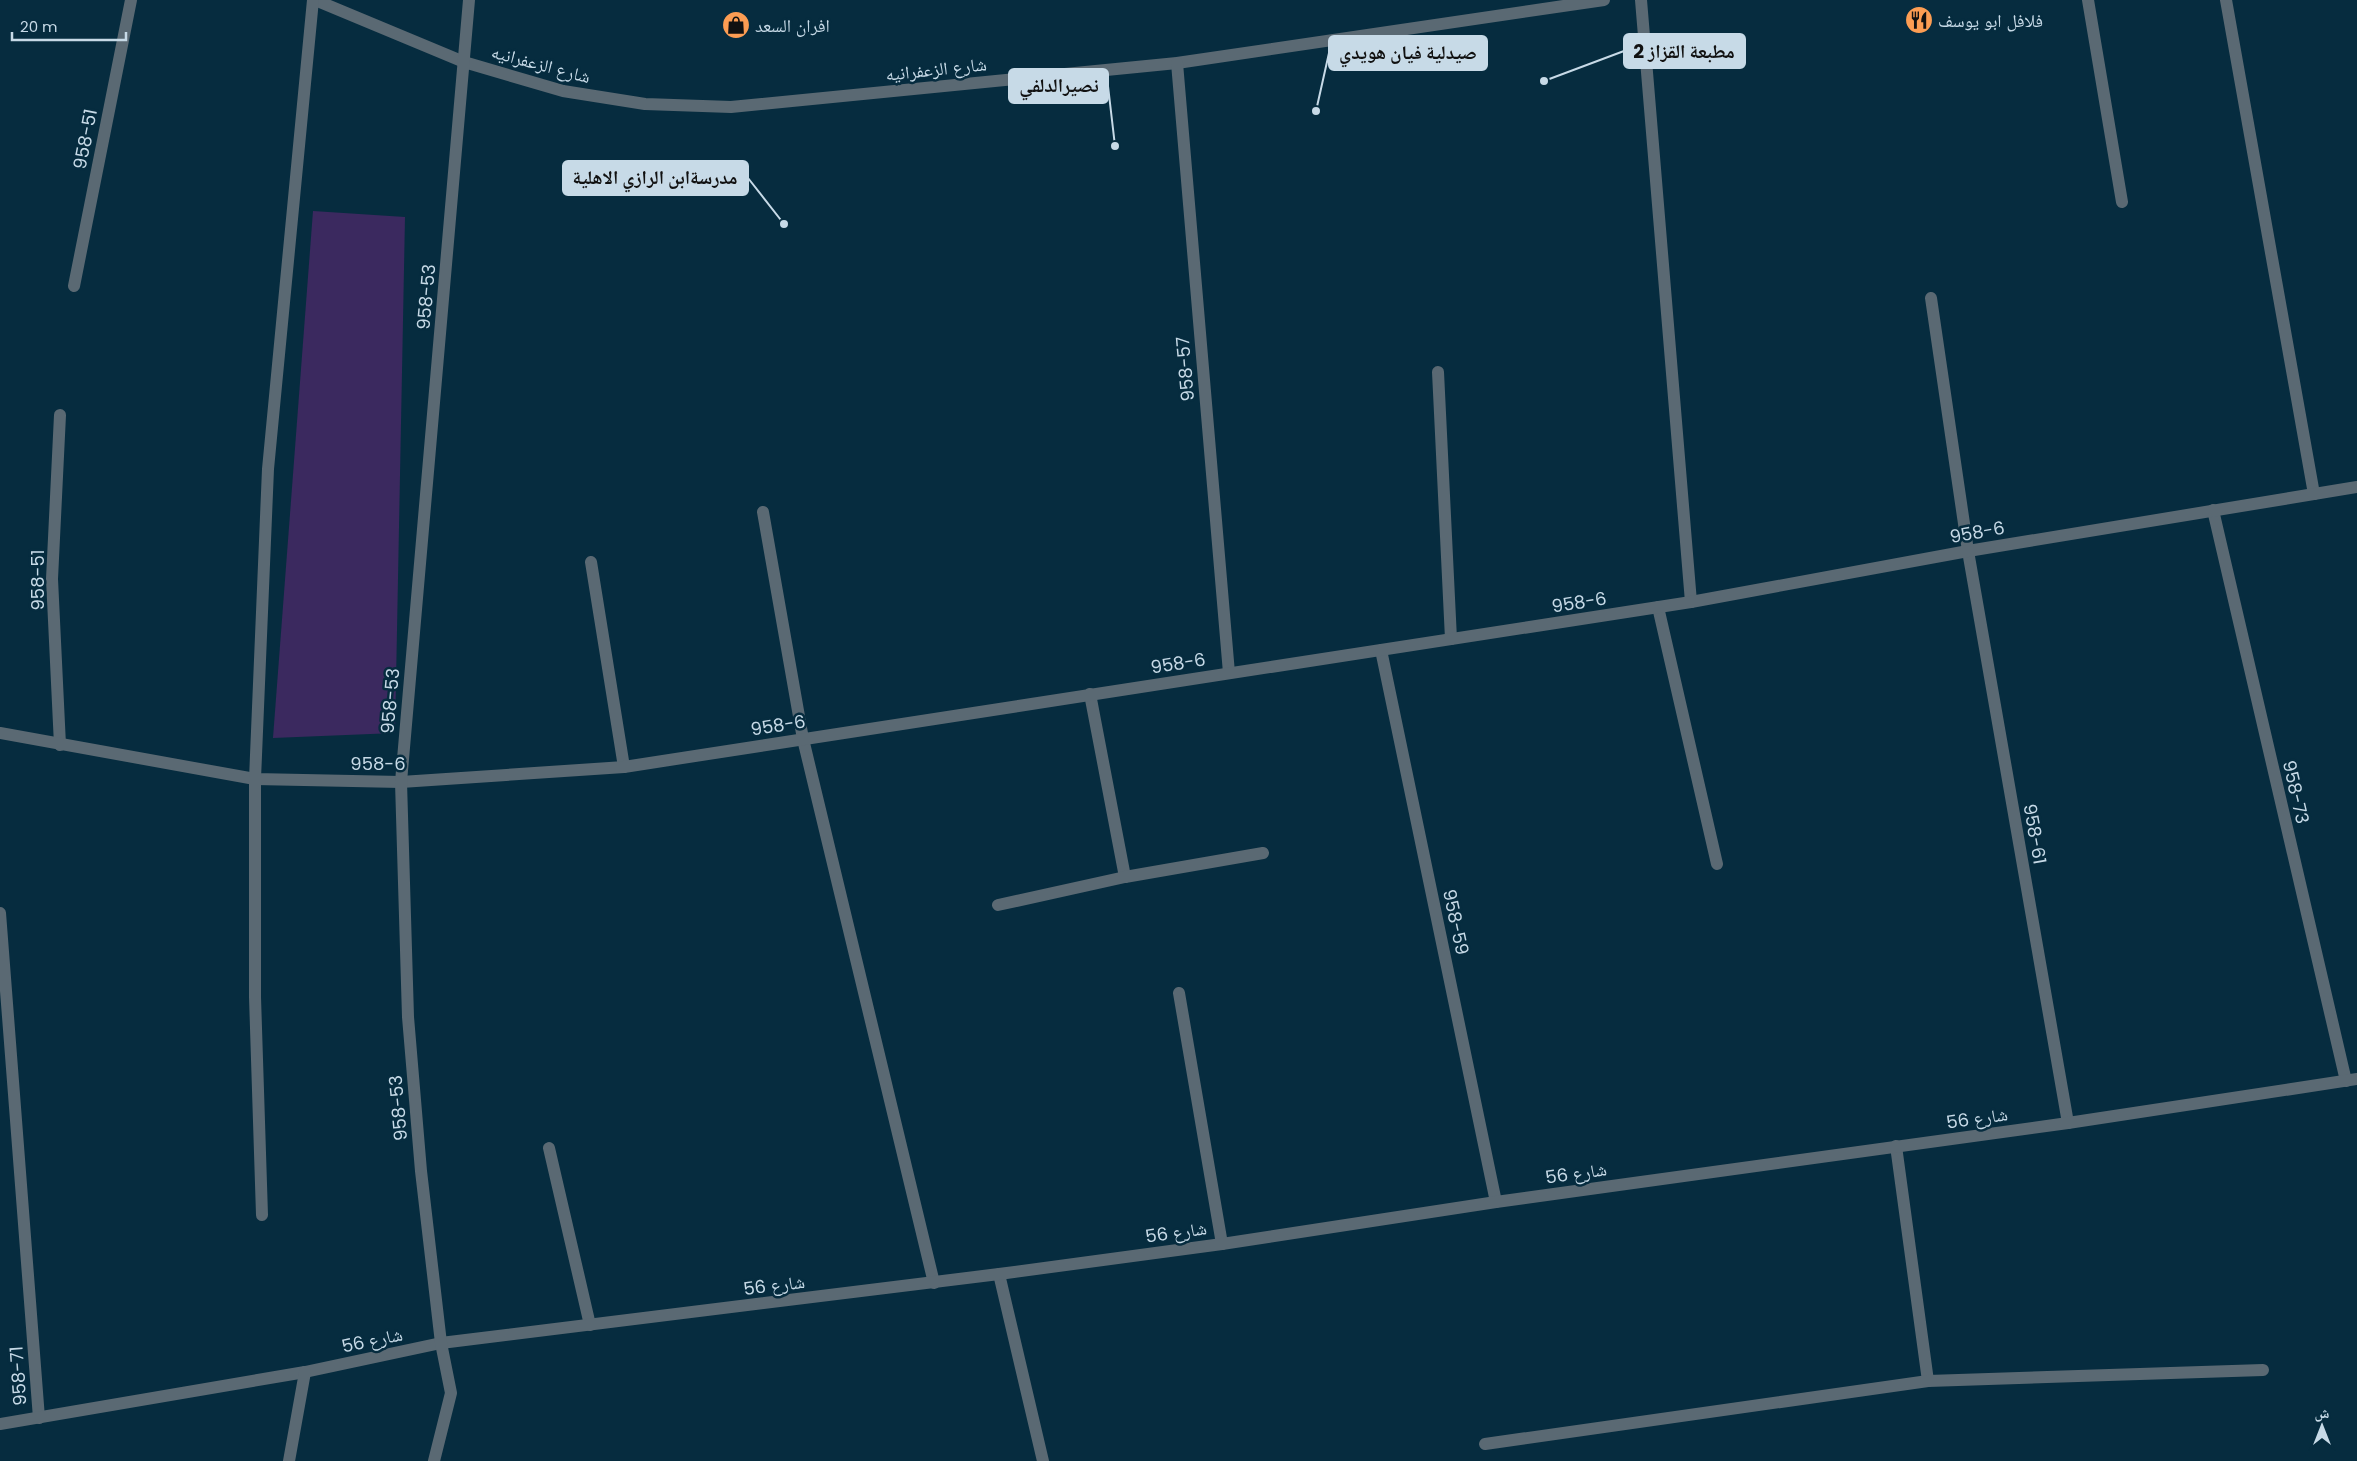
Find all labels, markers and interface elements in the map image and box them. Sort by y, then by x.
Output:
restaurant icon: فلافل ابو يوسف [1904,5,1934,35]
place label: فلافل ابو يوسف [1938,8,2043,33]
scale bar [12,10,126,42]
shop icon: افران السعد [721,10,751,40]
place label: افران السعد [755,13,830,38]
text: 20 m [20,16,58,37]
callout: مطبعة القزاز 2 [1624,34,1745,68]
callout: صيدلية فيان هويدي [1329,36,1487,70]
text: مطبعة القزاز 2 [1633,38,1735,65]
street label: شارع الزعفرانيه [489,39,593,89]
text: صيدلية فيان هويدي [1339,39,1477,68]
street label: شارع الزعفرانيه [884,51,988,87]
callout: نصيرالدلفي [1009,69,1108,103]
text: نصيرالدلفي [1019,72,1099,101]
street label: 958-51 [67,107,103,171]
callout: مدرسةابن الرازي الاهلية [563,161,748,195]
text: مدرسةابن الرازي الاهلية [572,164,738,193]
street label: 958-53 [411,263,441,331]
street label: 958-57 [1170,335,1200,402]
street label: 958-6 [1948,515,2006,549]
street label: 958-51 [25,550,50,610]
street label: 958-6 [1550,585,1608,619]
street label: 958-6 [1149,646,1207,680]
street label: 958-53 [375,667,405,735]
street label: 958-6 [749,708,807,742]
street label: 958-6 [350,751,406,776]
street label: 958-73 [2277,758,2315,826]
street label: 958-61 [2017,802,2053,866]
street label: 958-59 [1437,887,1475,957]
street label: 958-53 [383,1074,413,1142]
street label: شارع 56 [1945,1101,2009,1135]
street label: شارع 56 [1544,1156,1608,1190]
street label: شارع 56 [1144,1215,1208,1249]
street label: شارع 56 [742,1269,806,1301]
street label: شارع 56 [339,1321,405,1359]
street label: 958-71 [3,1345,33,1407]
north arrow [2297,1401,2347,1451]
text: ش [2315,1403,2330,1423]

